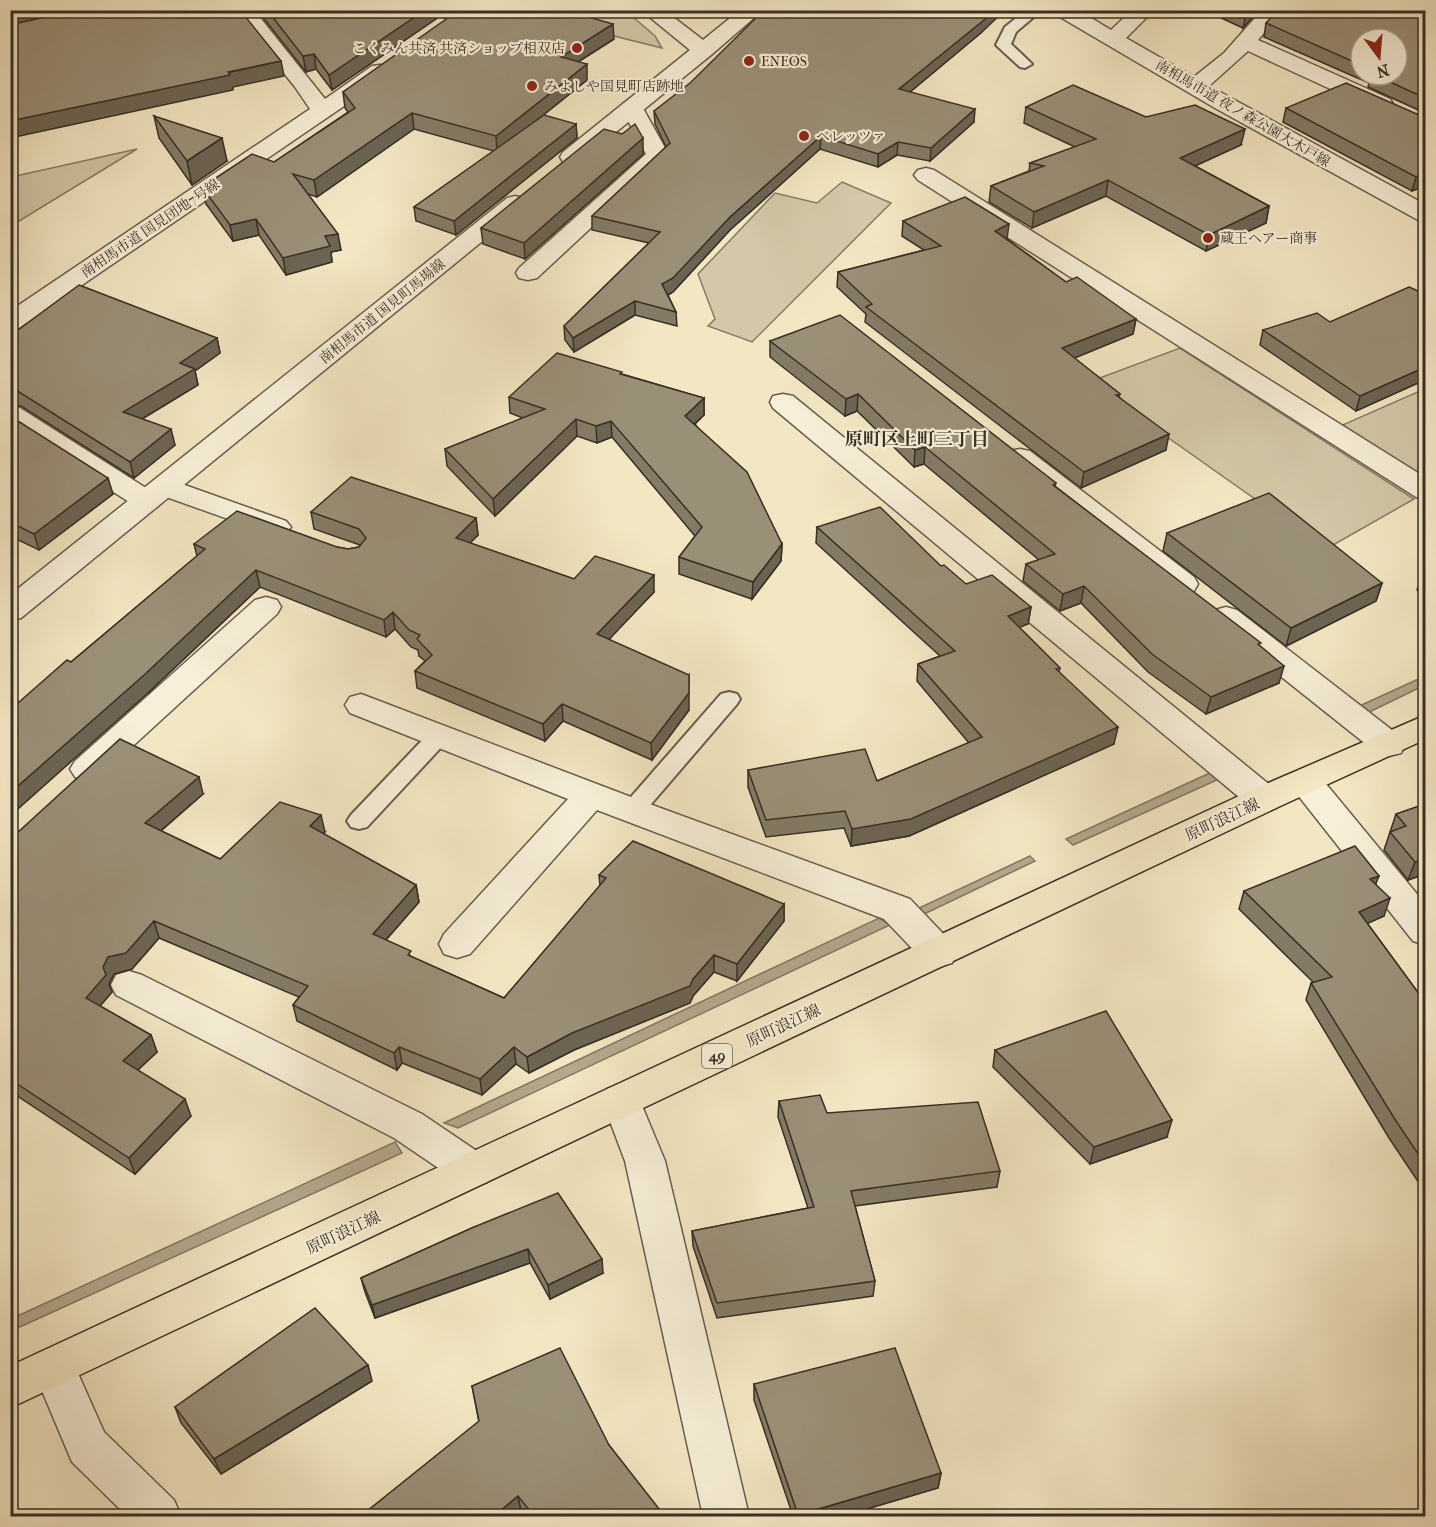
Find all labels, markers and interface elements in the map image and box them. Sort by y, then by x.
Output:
north arrow [1349,27,1409,87]
place label: こくみん共済 共済ショップ相双店 [352,40,565,57]
marker: こくみん共済 共済ショップ相双店 [570,41,584,55]
place label: ENEOS [761,53,807,70]
marker: ENEOS [742,54,756,68]
street label: 南相馬市道 夜ノ森公園大木戸線 [1152,56,1333,171]
text: N [1374,60,1391,82]
place label: みよしや国見町店跡地 [544,78,684,95]
marker: みよしや国見町店跡地 [525,79,539,93]
place label: ベレッツァ [816,128,886,145]
marker: ベレッツァ [797,129,811,143]
street label: 南相馬市道 国見団地7号線 [78,176,223,281]
place label: 蔵王ヘアー商事 [1220,230,1317,247]
marker: 蔵王ヘアー商事 [1201,231,1215,245]
street label: 南相馬市道 国見町馬場線 [316,255,449,367]
district label: 原町区上町三丁目 [845,429,989,450]
street label: 原町浪江線 [1182,794,1262,845]
street label: 原町浪江線 [743,1000,823,1051]
road number: 49 [702,1044,732,1068]
street label: 原町浪江線 [303,1207,383,1258]

